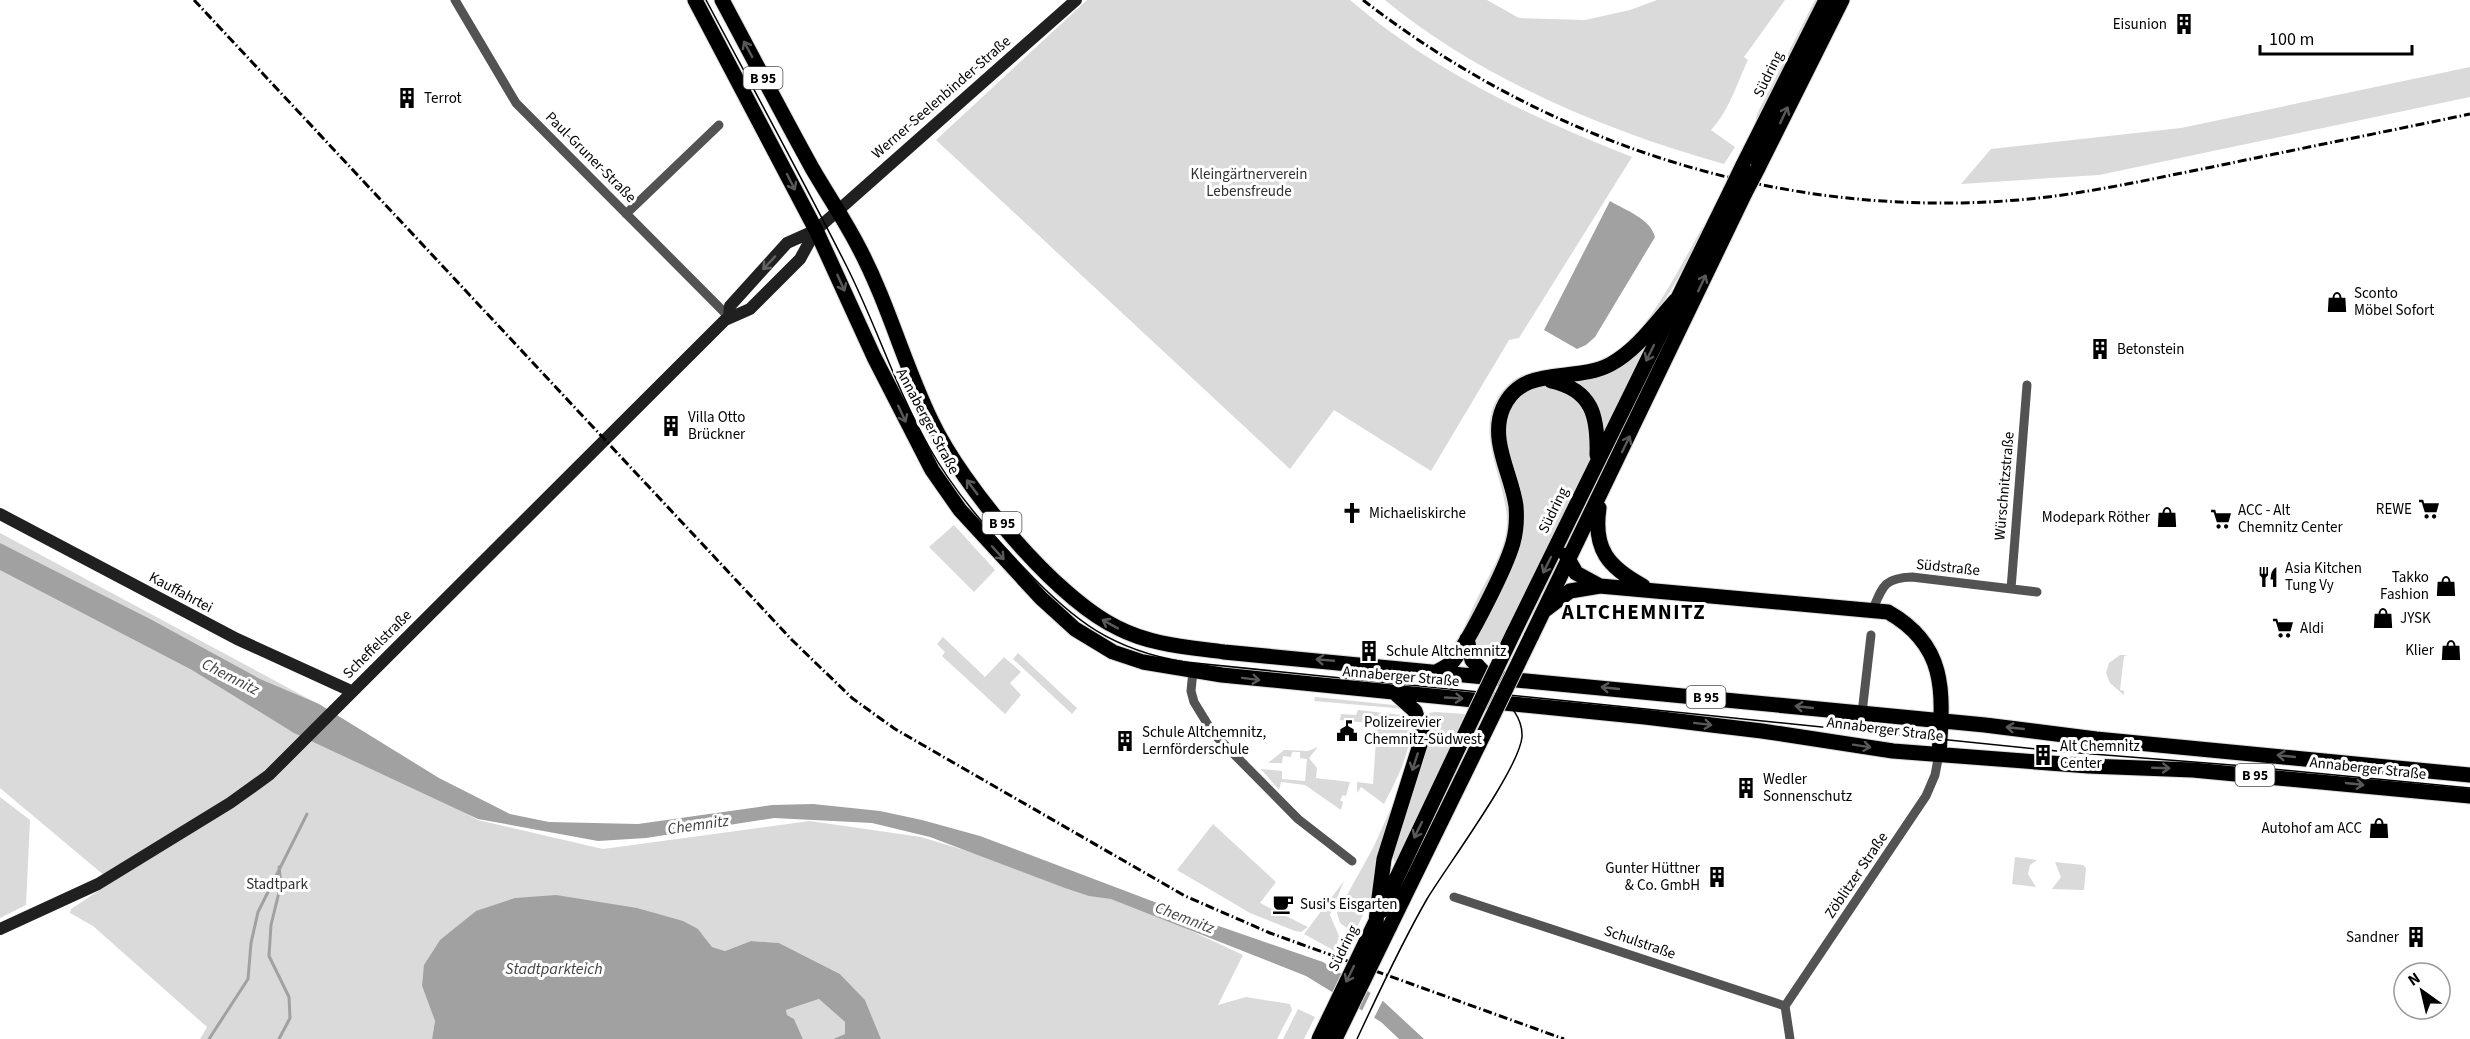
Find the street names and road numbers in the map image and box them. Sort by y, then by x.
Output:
street label: Werner-Seelenbinder-Straße [867,31,1015,164]
street label: Südring [1748,47,1789,101]
road number: B 95 [744,67,783,89]
street label: Paul-Gruner-Straße [541,107,641,207]
street label: Annaberger Straße [891,365,964,478]
street label: Würschnitzstraße [1989,431,2020,541]
street label: Südring [1533,483,1574,537]
road number: B 95 [982,512,1022,534]
street label: Südstraße [1915,554,1981,581]
street label: Kauffahrtei [145,567,216,618]
street label: Scheffelstraße [338,605,417,684]
street label: Annaberger Straße [1342,661,1460,692]
road number: B 95 [1686,686,1726,708]
street label: Annaberger Straße [1826,712,1944,747]
street label: Annaberger Straße [2309,752,2427,785]
road number: B 95 [2236,764,2274,786]
street label: Zöblitzer Straße [1820,828,1893,923]
street label: Schulstraße [1601,920,1678,965]
street label: Südring [1323,921,1364,975]

